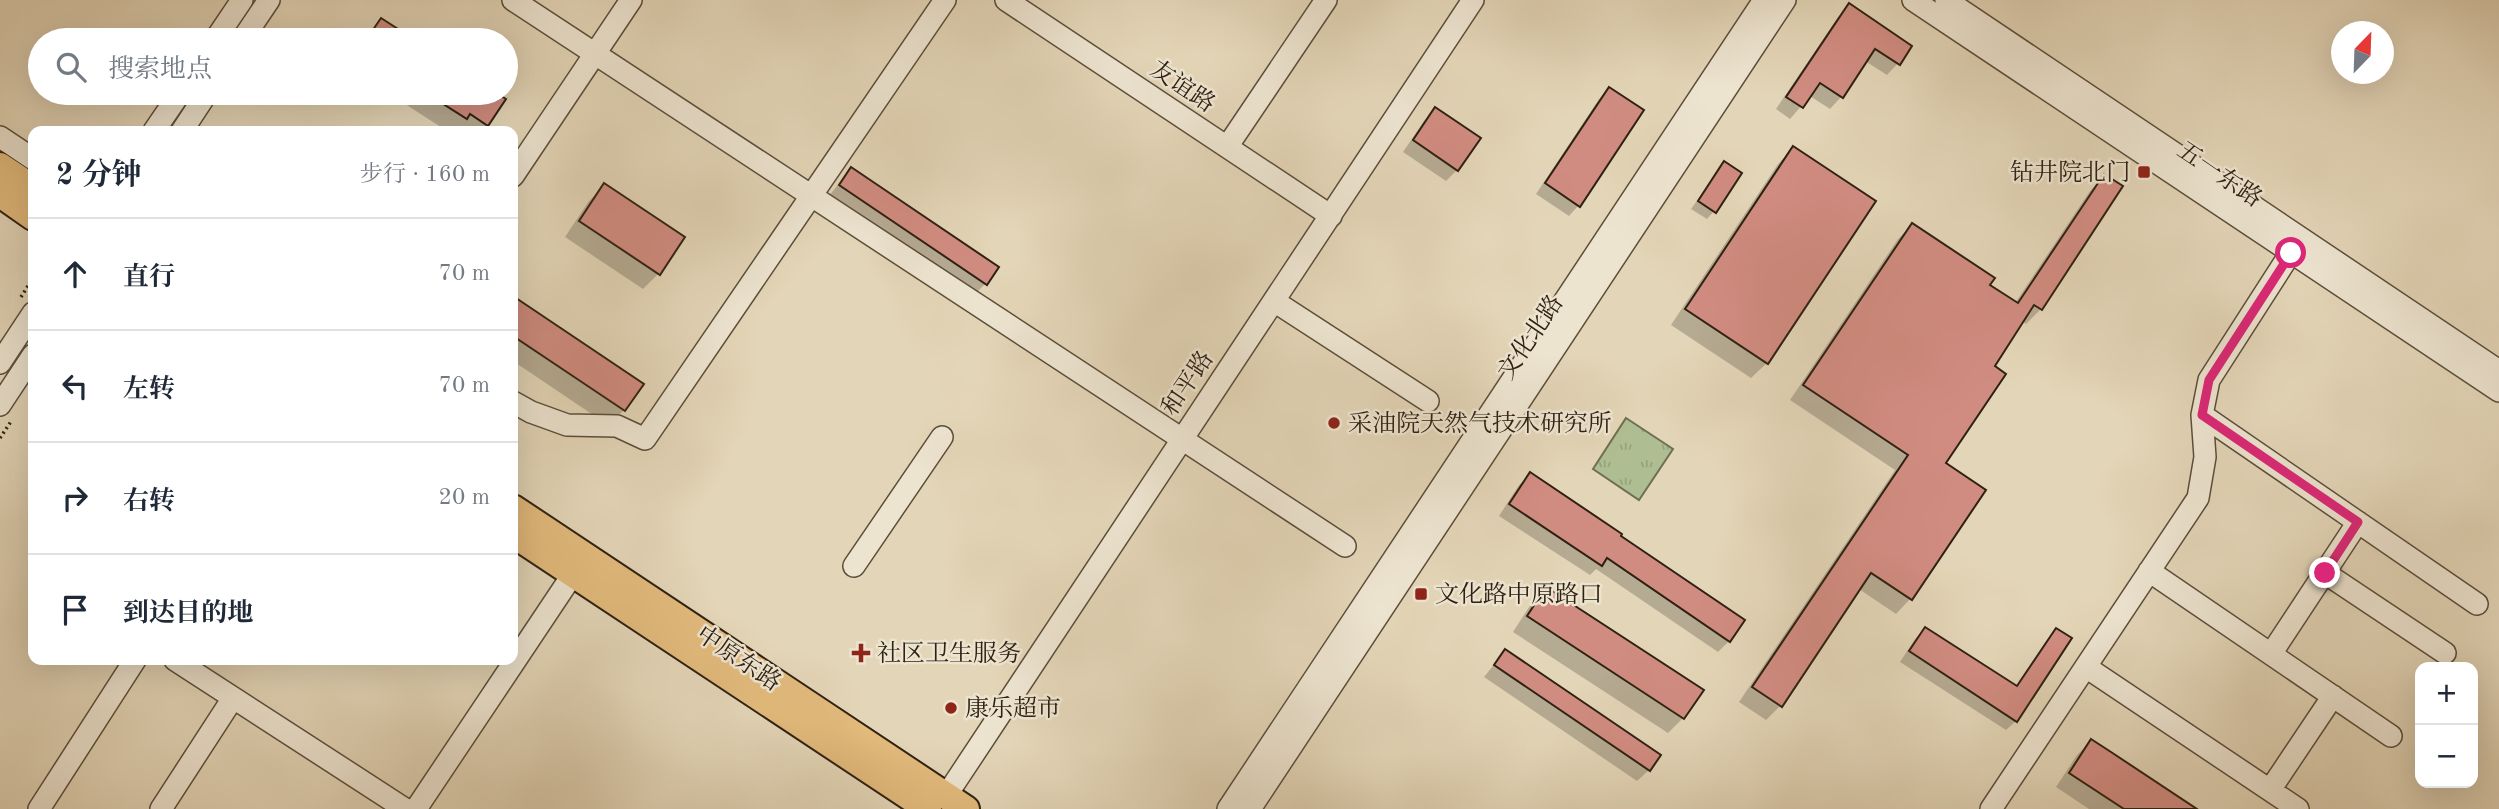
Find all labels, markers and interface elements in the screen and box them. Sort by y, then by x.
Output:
north arrow [2331,21,2394,84]
search box [28,28,518,105]
icon: search [52,48,90,86]
street label: 友谊路 [1145,55,1220,118]
text: 搜索地点 [108,57,212,83]
street label: 五一东路 [2172,136,2267,212]
place label: 钻井院北门 [2010,159,2130,186]
text: 2 分钟 [56,161,142,191]
text: 步行 · 160 m [360,163,490,186]
marker: 钻井院北门 [2136,164,2152,180]
route start [2275,237,2306,268]
icon: ahead [56,255,94,293]
text: 70 m [439,262,490,285]
text: 直行 [123,265,175,291]
street label: 文化北路 [1492,290,1568,385]
street label: 和平路 [1156,346,1219,421]
icon: left [56,367,94,405]
text: 70 m [439,374,490,397]
text: 左转 [123,377,175,403]
place label: 采油院天然气技术研究所 [1348,410,1612,437]
marker: 采油院天然气技术研究所 [1326,415,1342,431]
icon: right [56,479,94,517]
text: 20 m [439,486,490,509]
text: 右转 [123,489,175,515]
route end [2309,557,2340,588]
place label: 文化路中原路口 [1435,581,1603,608]
marker: 文化路中原路口 [1413,586,1429,602]
icon: arrive [56,591,94,629]
text: 到达目的地 [123,601,253,627]
street label: 中原东路 [691,620,786,696]
place label: 社区卫生服务 [877,640,1021,667]
marker: 社区卫生服务 [851,643,871,663]
map controls [2415,662,2478,788]
button: + [2415,662,2478,725]
place label: 康乐超市 [965,695,1061,722]
marker: 康乐超市 [943,700,959,716]
button: − [2415,725,2478,788]

